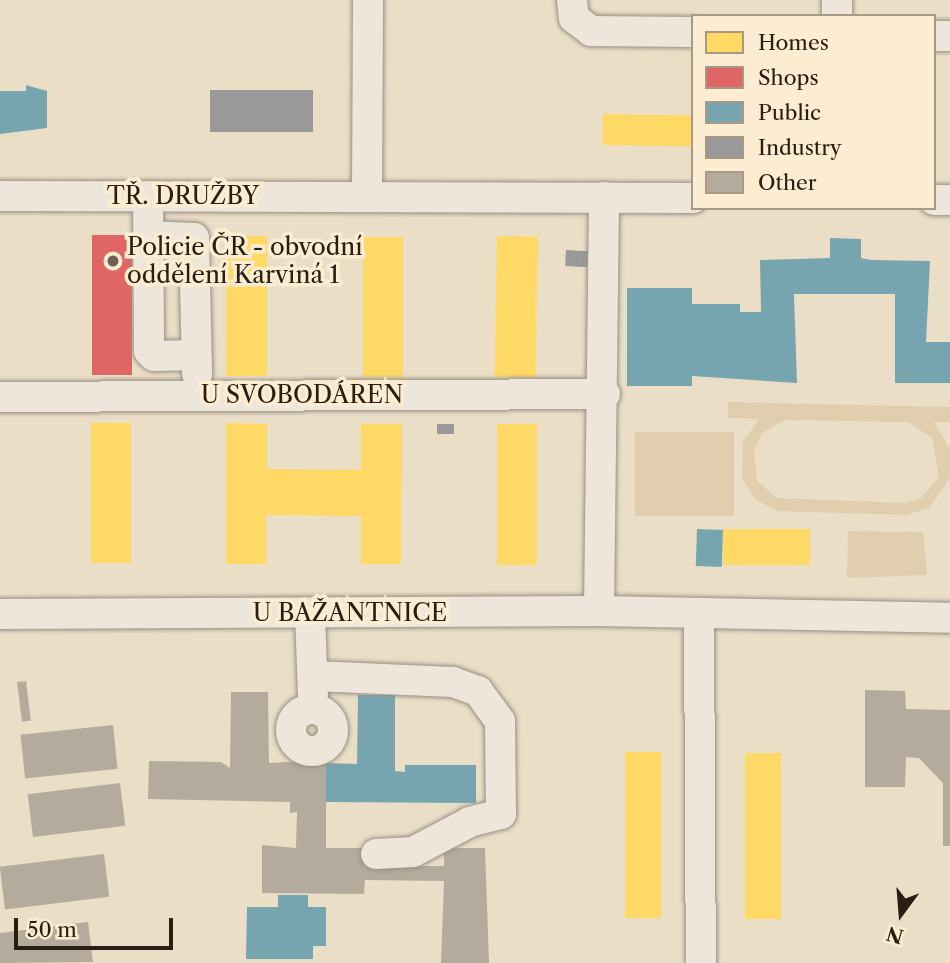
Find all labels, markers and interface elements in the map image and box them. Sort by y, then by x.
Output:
legend [691,14,936,210]
text: Homes [758,30,829,55]
text: Shops [758,65,819,90]
text: Public [758,100,821,125]
text: Industry [758,135,842,160]
text: Other [758,170,817,195]
street label: TŘ. DRUŽBY [107,182,259,210]
place label: Policie ČR - obvodní oddělení Karviná 1 [127,233,364,289]
marker: Policie ČR - obvodní oddělení Karviná 1 [105,253,121,269]
street label: U SVOBODÁREN [201,381,403,409]
street label: U BAŽANTNICE [253,599,447,627]
north arrow [866,879,936,949]
scale bar [18,904,177,948]
text: 50 m [27,917,77,942]
text: N [884,921,906,948]

